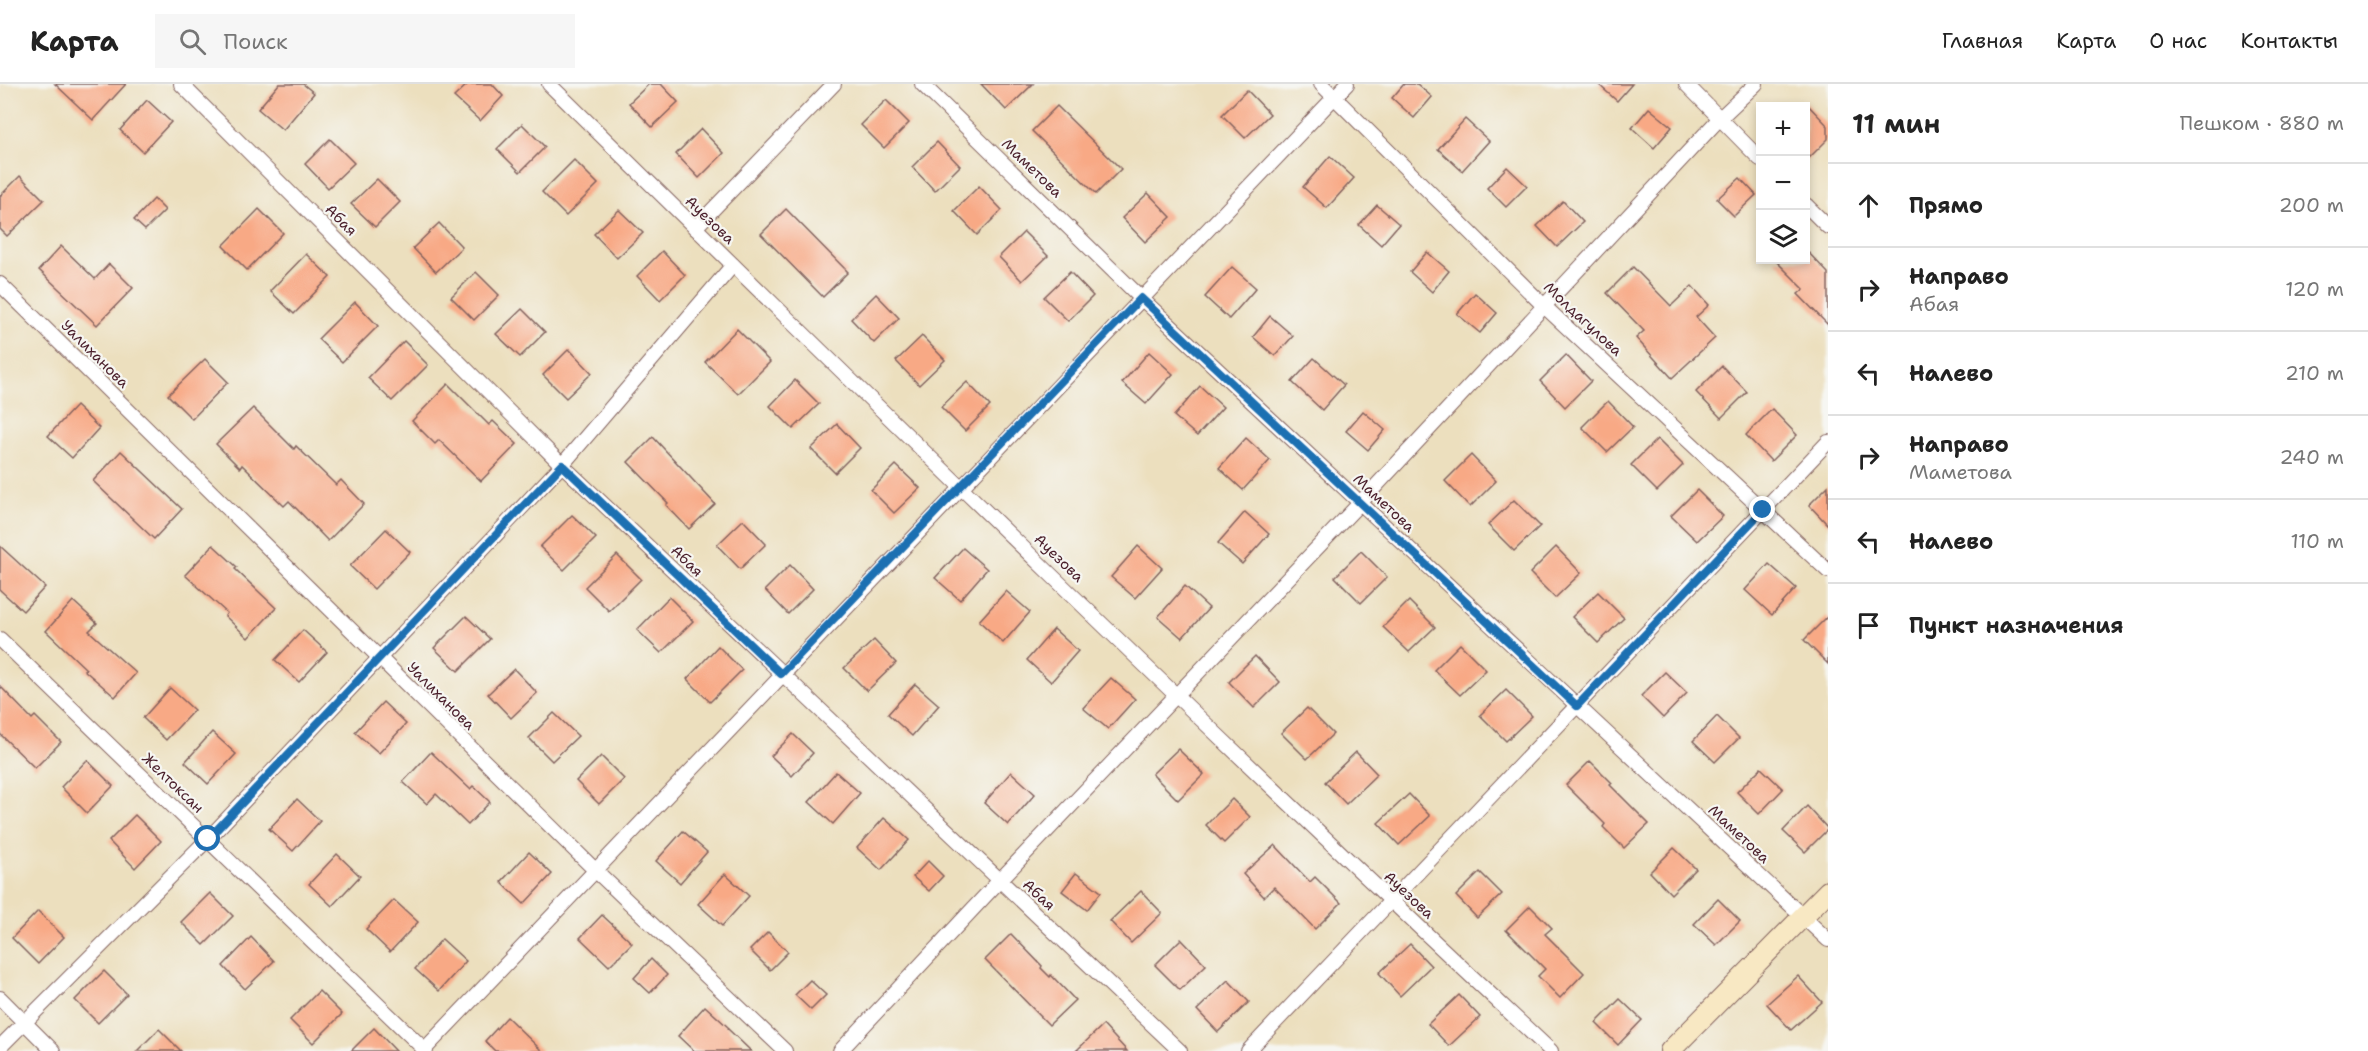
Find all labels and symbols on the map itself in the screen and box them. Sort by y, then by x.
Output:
street label: Маметова [997,134,1067,203]
street label: Ауезова [681,191,740,249]
street label: Абая [321,200,361,240]
street label: Молдагулова [1539,277,1627,361]
street label: Уалиханова [57,316,134,393]
street label: Маметова [1349,469,1420,537]
route end [1749,496,1775,522]
street label: Ауезова [1030,529,1089,587]
street label: Абая [667,541,707,581]
street label: Уалиханова [403,658,480,735]
street label: Желтоксан [138,749,208,817]
street label: Маметова [1704,800,1775,868]
route start [194,825,220,851]
street label: Ауезова [1380,867,1439,924]
street label: Абая [1018,875,1060,915]

